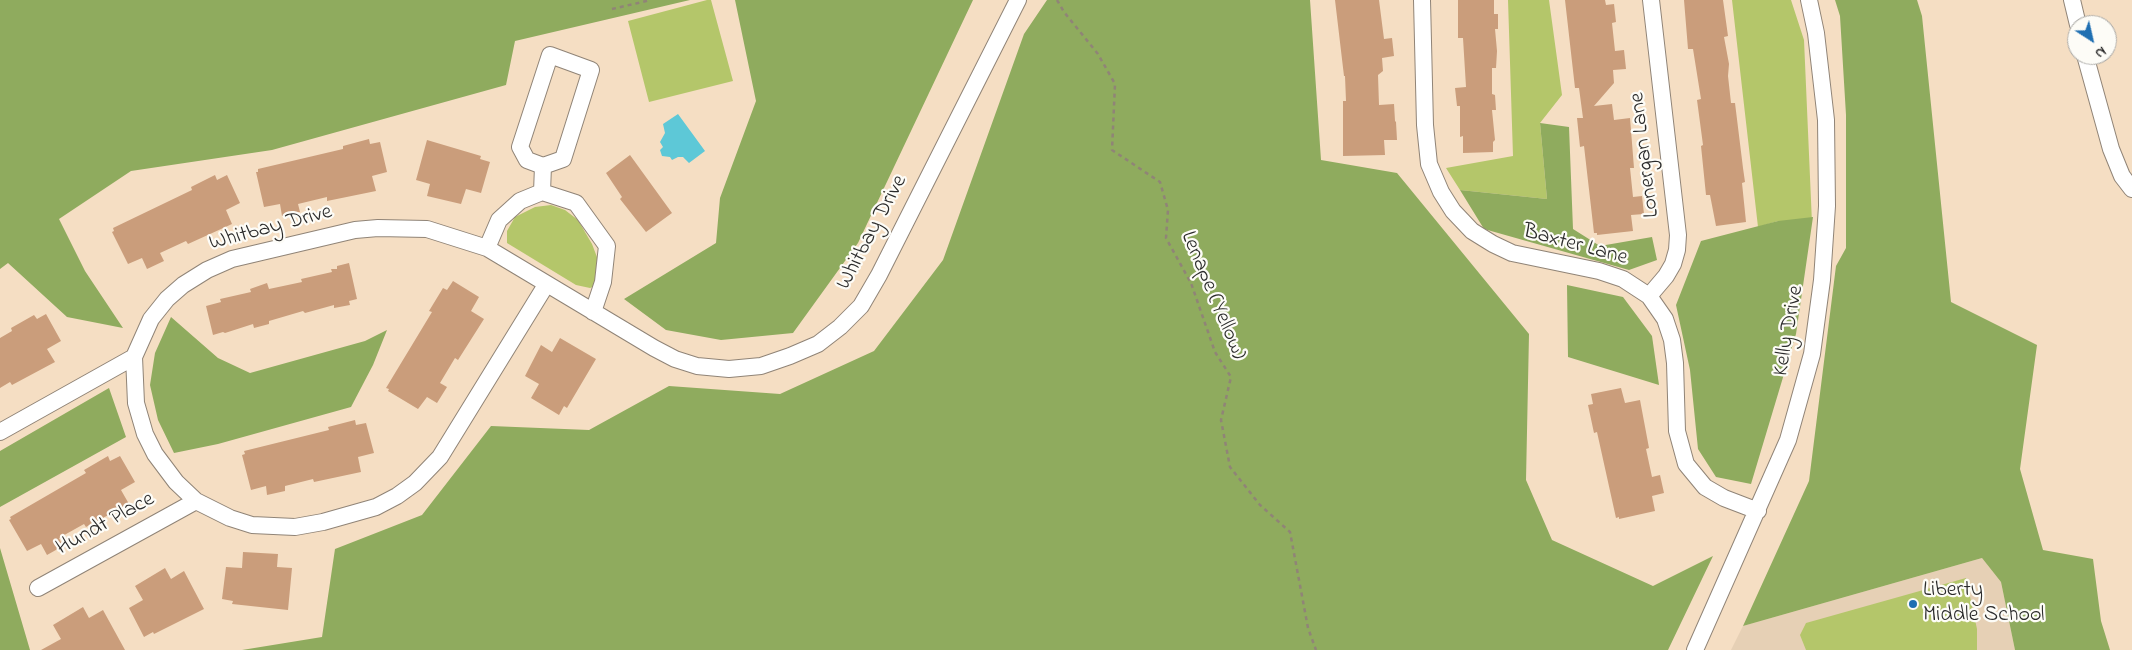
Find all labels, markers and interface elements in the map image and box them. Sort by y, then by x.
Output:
north arrow [2067,15,2117,65]
text: N [2090,41,2110,63]
street label: Lonergan Lane [1625,91,1667,219]
street label: Whitbay Drive [832,171,914,295]
street label: Whitbay Drive [207,200,335,258]
street label: Baxter Lane [1520,219,1630,273]
street label: Lenape (Yellow) [1173,228,1251,364]
street label: Kelly Drive [1769,284,1811,378]
street label: Hundt Place [52,487,160,563]
place label: Liberty Middle School [1923,578,2044,630]
marker: Liberty Middle School [1907,598,1919,610]

